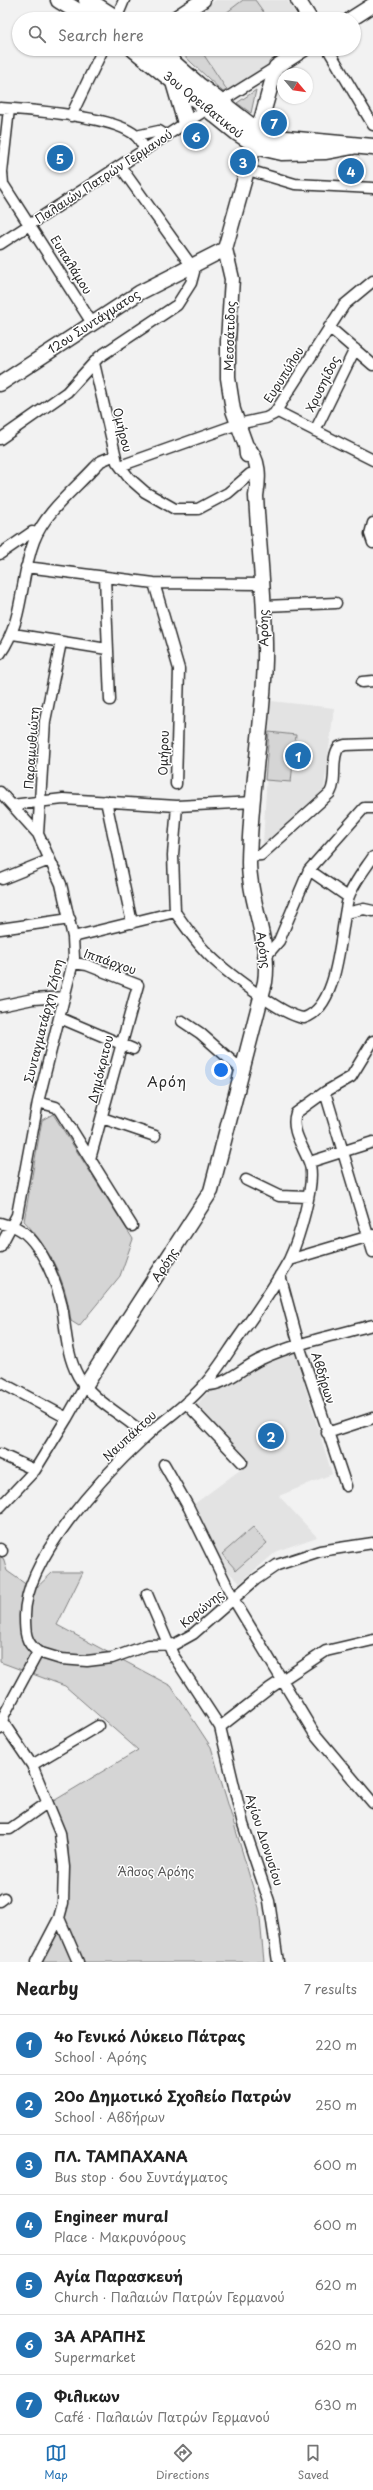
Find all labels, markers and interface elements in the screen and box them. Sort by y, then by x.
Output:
search box [12,12,361,56]
icon: search [26,23,48,45]
text: Search here [58,23,144,46]
street label: 3ου Ορειβατικού [160,66,248,142]
north arrow [277,68,313,104]
pin: 7 [261,108,287,138]
pin: 6 [183,121,209,151]
street label: Παλαιών Πατρών Γερμανού [31,125,176,227]
pin: 5 [47,143,73,173]
pin: 3 [230,147,256,177]
pin: 4 [338,156,364,186]
street label: Ευπαλάμου [47,232,97,298]
street label: 12ου Συντάγματος [44,285,143,358]
street label: Μεσσάτιδος [219,301,239,371]
street label: Ευρυπύλου [259,343,308,406]
street label: Χρυσηίδος [301,352,343,415]
street label: Ομήρου [109,406,137,454]
street label: Αρόης [254,609,272,647]
street label: Παραμυθιώτη [19,706,43,790]
street label: Ομήρου [153,730,173,776]
pin: 1 [285,741,311,771]
street label: Αρόης [252,930,276,970]
street label: Ιππάρχου [82,944,139,979]
street label: Συνταγματάρχη Ζήση [19,957,67,1084]
street label: Δημόκριτου [83,1033,117,1105]
your location [211,1060,231,1080]
district label: Αρόη [147,1071,187,1092]
street label: Αρόης [146,1244,182,1285]
street label: Αβδήρων [307,1349,340,1406]
street label: Ναυπάκτου [99,1406,160,1465]
pin: 2 [258,1421,284,1451]
street label: Κορώνης [176,1585,227,1632]
street label: Αγίου Διονυσίου [242,1791,288,1888]
park label: Άλσος Αρόης [118,1862,194,1880]
text: Nearby [16,1975,78,2001]
text: 7 results [304,1979,357,1998]
text: 4ο Γενικό Λύκειο Πάτρας [54,2024,245,2047]
text: 1 [26,2035,32,2054]
text: 220 m [315,2035,357,2054]
text: School · Αρόης [54,2047,147,2066]
text: 20ο Δημοτικό Σχολείο Πατρών [54,2084,291,2107]
text: 2 [24,2095,34,2114]
text: 250 m [315,2095,357,2114]
text: School · Αβδήρων [54,2107,165,2126]
text: ΠΛ. ΤΑΜΠΑΧΑΝΑ [54,2144,188,2167]
text: 3 [25,2155,33,2174]
text: 600 m [313,2155,357,2174]
text: Bus stop · 6ου Συντάγματος [54,2167,228,2186]
text: Engineer mural [54,2204,168,2227]
text: 4 [25,2215,33,2234]
text: 600 m [313,2215,357,2234]
text: Place · Μακρυνόρους [54,2227,186,2246]
text: Αγία Παρασκευή [54,2264,183,2287]
text: 5 [25,2275,33,2294]
text: 620 m [315,2275,357,2294]
text: Church · Παλαιών Πατρών Γερμανού [54,2287,285,2306]
text: 3Α ΑΡΑΠΗΣ [54,2324,146,2347]
text: 6 [24,2335,34,2354]
text: 620 m [315,2335,357,2354]
text: Supermarket [54,2347,136,2366]
text: Φιλικων [54,2384,120,2407]
text: 7 [25,2395,33,2414]
text: 630 m [314,2395,357,2414]
text: Café · Παλαιών Πατρών Γερμανού [54,2407,270,2426]
tab: Map [44,2442,68,2483]
tab: Directions [156,2442,209,2483]
tab: Saved [298,2442,329,2483]

